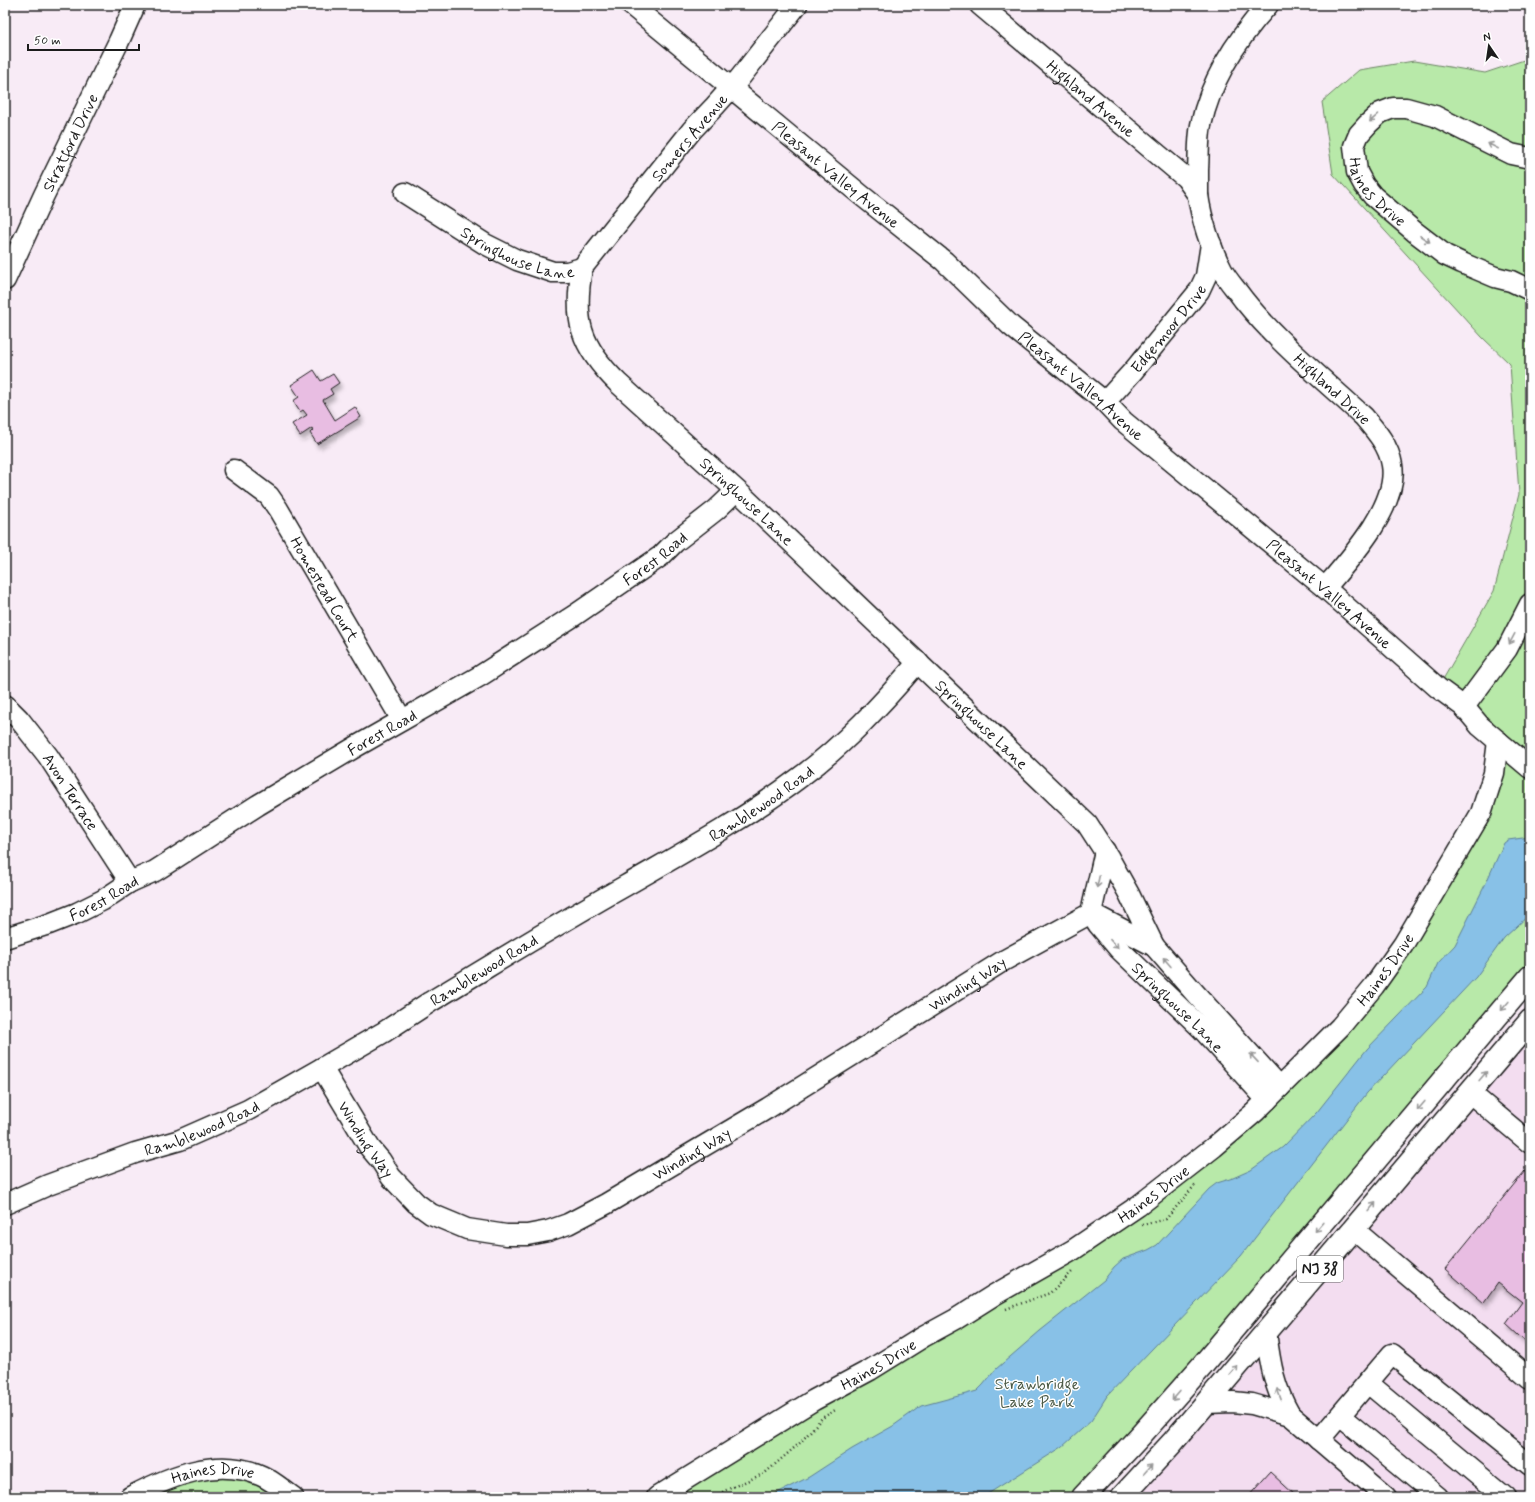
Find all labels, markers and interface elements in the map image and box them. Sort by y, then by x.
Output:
scale bar [28,26,139,52]
north arrow [1469,26,1509,66]
text: N [1482,30,1492,45]
text: 50 m [34,33,61,49]
street label: Highland Avenue [1041,56,1139,143]
street label: Somers Avenue [647,89,733,186]
street label: Stratford Drive [38,91,104,196]
one-way arrow [1370,113,1380,122]
street label: Pleasant Valley Avenue [767,117,904,234]
one-way arrow [1488,141,1500,149]
street label: Haines Drive [1343,156,1410,232]
street label: Springhouse Lane [456,222,577,284]
one-way arrow [1419,235,1430,243]
street label: Edgemoor Drive [1127,282,1212,378]
street label: Pleasant Valley Avenue [1014,327,1148,446]
street label: Highland Drive [1288,349,1375,430]
street label: Springhouse Lane [695,453,798,551]
street label: Forest Road [619,527,692,591]
street label: Homestead Court [285,533,363,646]
street label: Pleasant Valley Avenue [1262,535,1396,655]
one-way arrow [1508,632,1515,644]
street label: Springhouse Lane [930,676,1032,775]
street label: Forest Road [344,705,421,761]
street label: Avon Terrace [37,750,103,835]
street label: Ramblewood Road [706,761,819,847]
street label: Forest Road [67,871,142,927]
one-way arrow [1094,875,1102,888]
street label: Ramblewood Road [426,930,542,1012]
street label: Haines Drive [1353,930,1420,1011]
one-way arrow [1110,939,1119,949]
street label: Winding Way [925,953,1011,1017]
one-way arrow [1163,956,1172,967]
street label: Springhouse Lane [1127,958,1228,1058]
one-way arrow [1500,1001,1509,1012]
one-way arrow [1250,1053,1259,1063]
one-way arrow [1479,1071,1488,1081]
street label: Ramblewood Road [142,1097,264,1162]
street label: Winding Way [332,1098,398,1182]
one-way arrow [1417,1100,1426,1111]
street label: Winding Way [649,1123,735,1186]
street label: Haines Drive [1114,1161,1194,1229]
one-way arrow [1368,1202,1377,1213]
one-way arrow [1315,1221,1324,1232]
road number: NJ 38 [1297,1256,1343,1282]
street label: Haines Drive [837,1335,921,1396]
one-way arrow [1229,1365,1238,1376]
park label: Strawbridge Lake Park [995,1374,1080,1413]
one-way arrow [1275,1389,1283,1401]
one-way arrow [1171,1390,1180,1401]
street label: Haines Drive [169,1459,257,1489]
one-way arrow [1144,1463,1153,1474]

